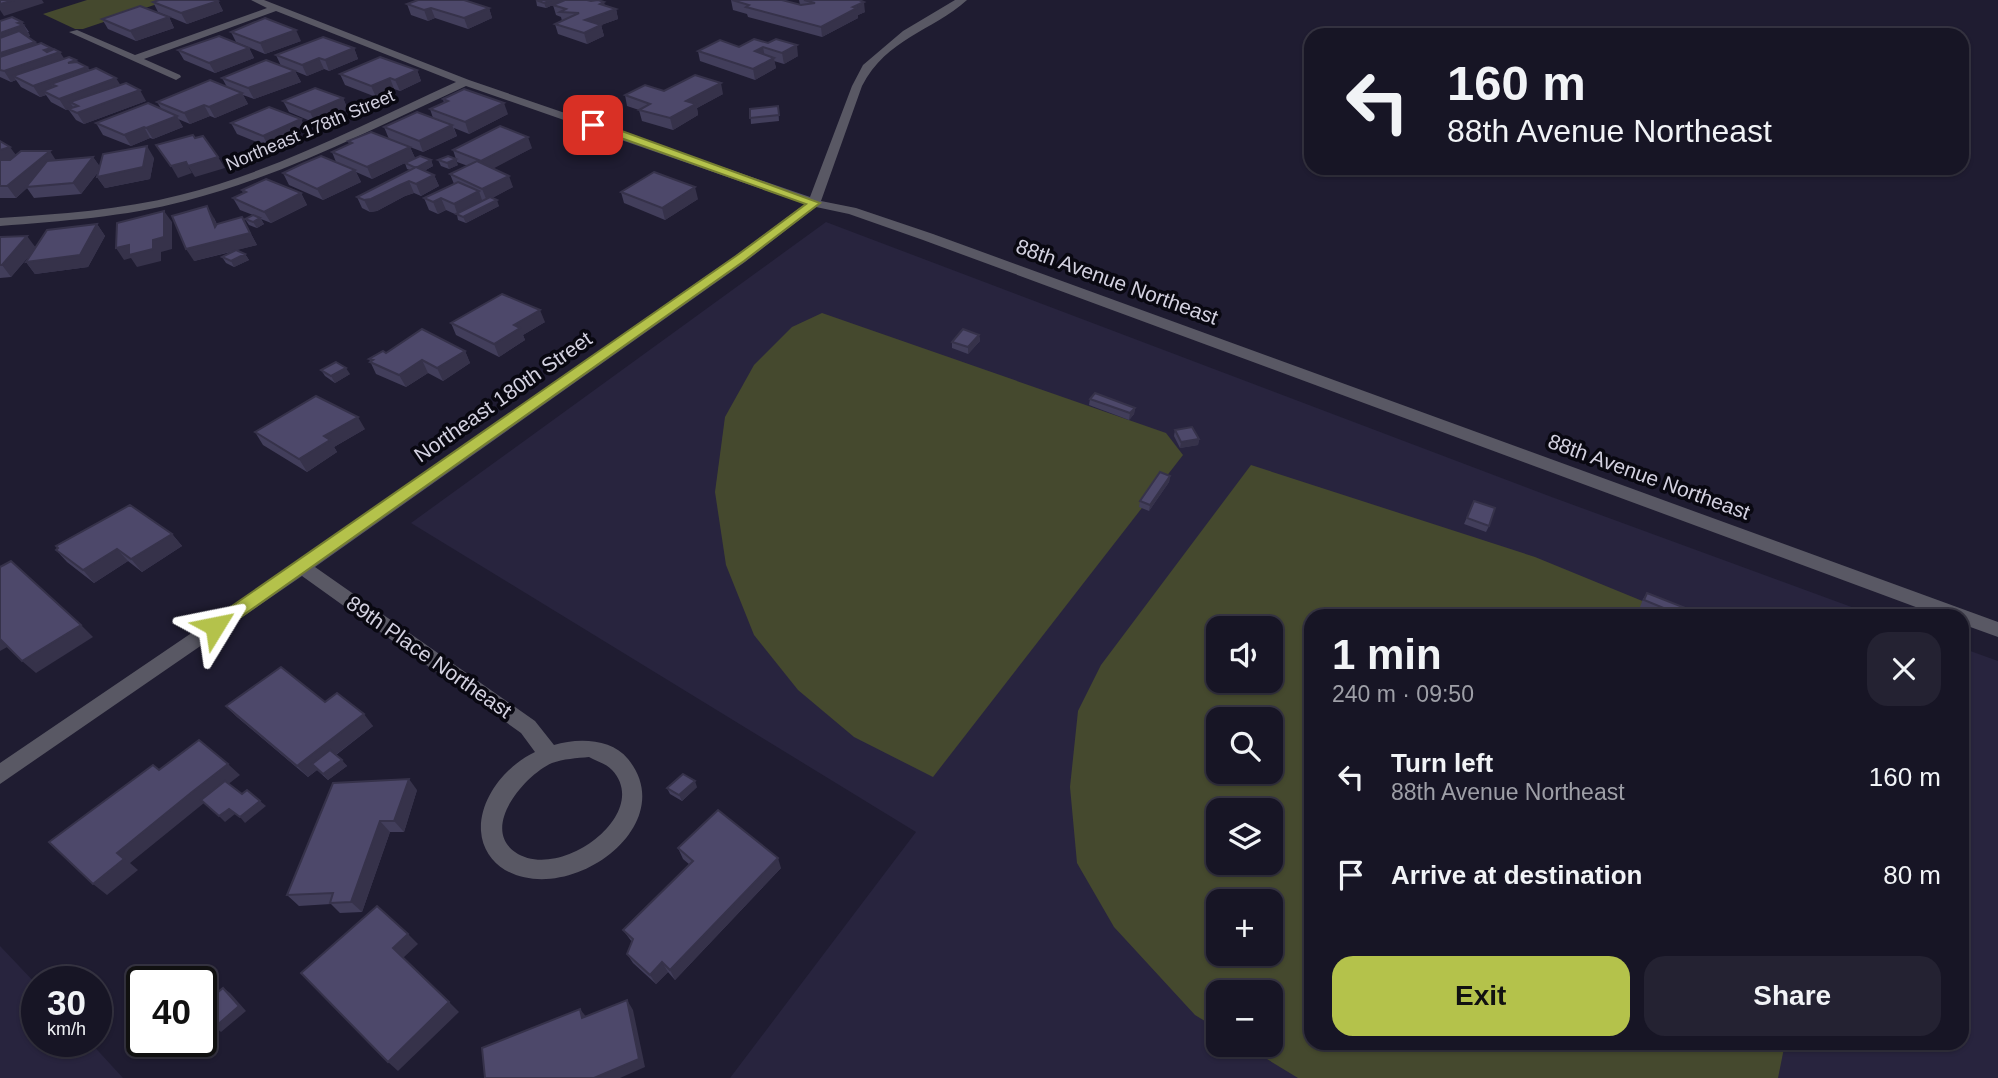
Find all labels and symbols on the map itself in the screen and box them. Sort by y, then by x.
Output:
street label: Northeast 178th Street [223,85,397,175]
pin [563,95,623,155]
street label: 88th Avenue Northeast [1013,234,1221,329]
street label: Northeast 180th Street [410,326,596,467]
street label: 88th Avenue Northeast [1545,429,1753,524]
position arrow [178,589,252,663]
street label: 89th Place Northeast [342,591,516,722]
speed limit sign: 40 [126,966,217,1057]

